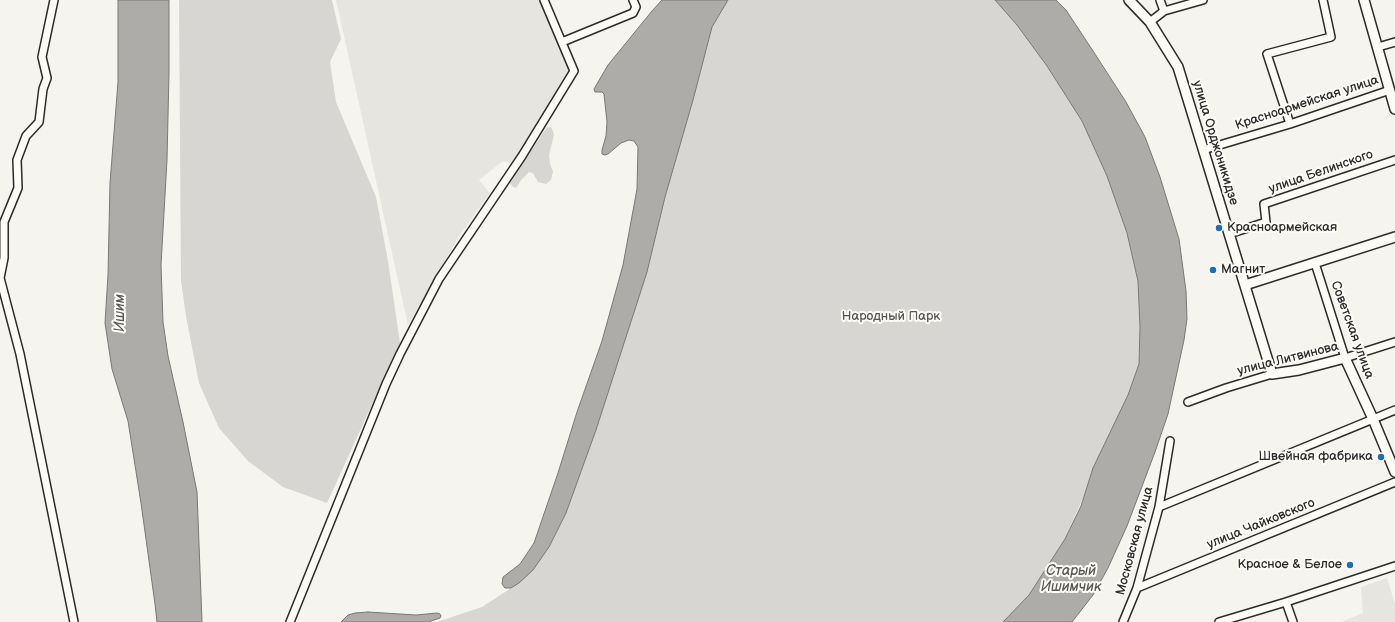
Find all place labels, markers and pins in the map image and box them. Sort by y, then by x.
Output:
place label: Красноармейская [1227,220,1337,236]
marker: Красноармейская [1214,223,1224,233]
place label: Магнит [1221,262,1265,278]
marker: Магнит [1208,265,1218,275]
place label: Швейная фабрика [1259,449,1373,465]
marker: Швейная фабрика [1376,452,1386,462]
place label: Красное & Белое [1238,557,1342,573]
marker: Красное & Белое [1345,560,1355,570]

